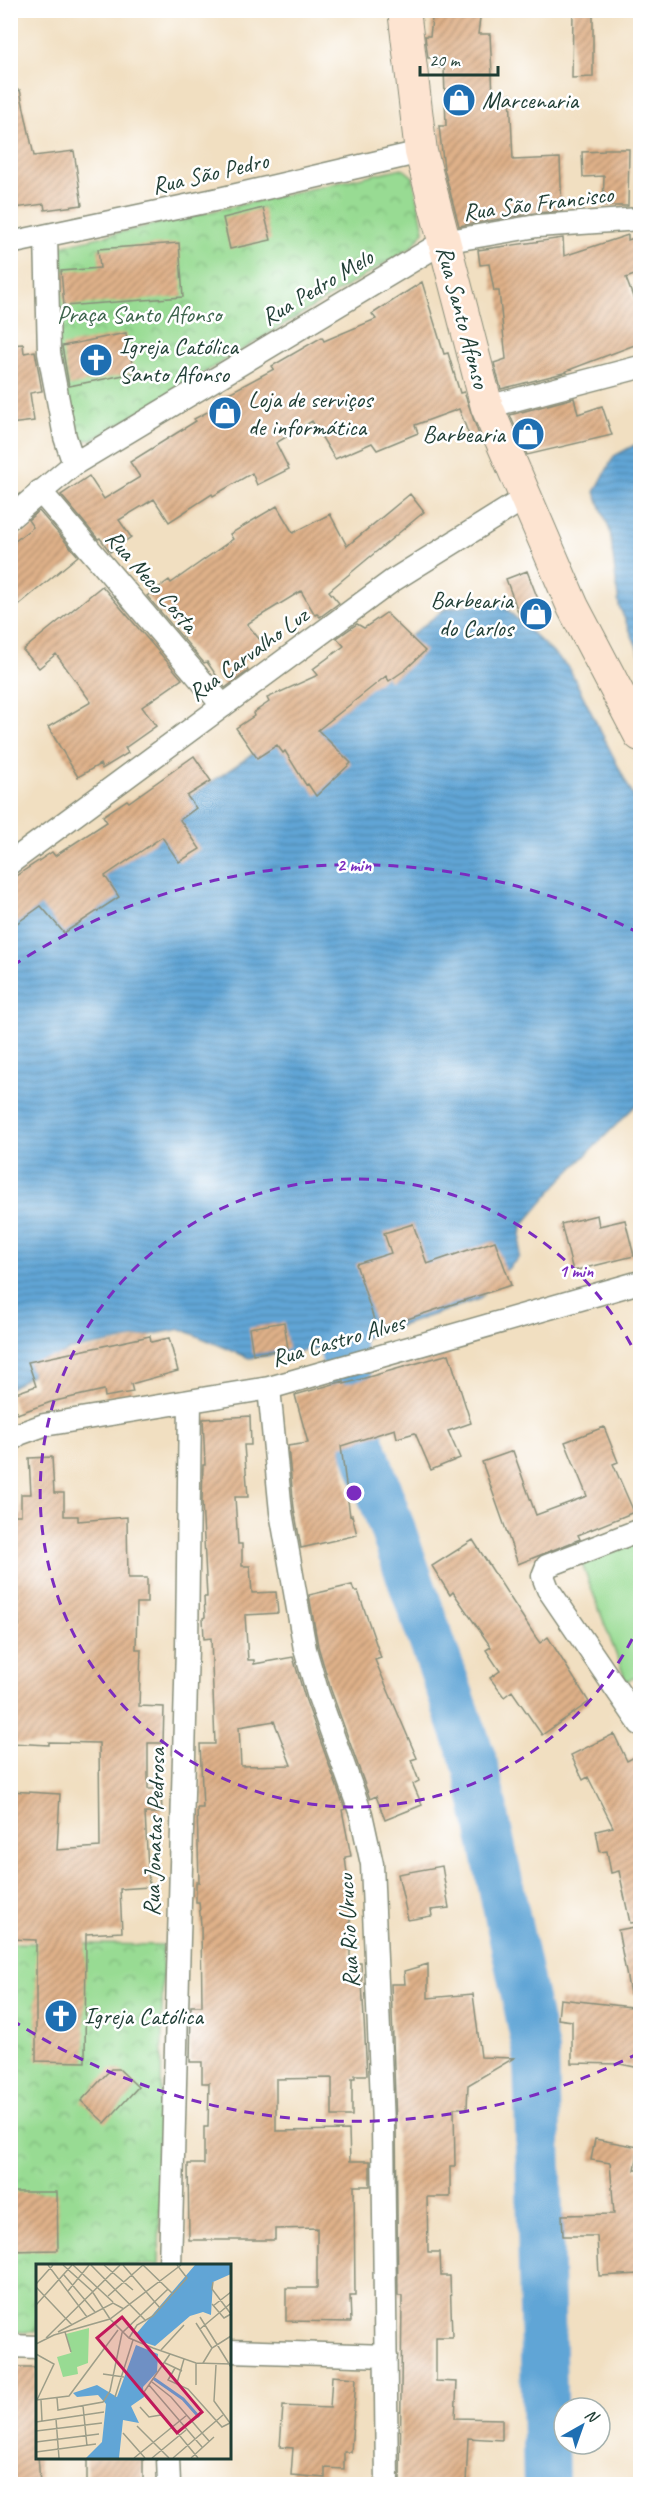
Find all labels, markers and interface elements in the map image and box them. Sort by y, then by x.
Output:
scale bar [420,39,498,77]
text: 20 m [429,49,462,71]
shop icon: Marcenaria [441,82,477,118]
place label: Marcenaria [482,85,580,115]
street label: Rua São Pedro [149,145,273,201]
street label: Rua São Francisco [461,179,616,227]
street label: Rua Pedro Melo [256,241,380,332]
street label: Rua Santo Afonso [430,243,497,393]
park label: Praça Santo Afonso [57,299,224,329]
place label: Igreja Católica Santo Afonso [119,331,239,389]
church icon: Igreja Católica Santo Afonso [78,342,114,378]
place label: Loja de serviços de informática [248,384,375,442]
shop icon: Loja de serviços de informática [207,395,243,431]
shop icon: Barbearia [510,416,546,452]
place label: Barbearia [423,419,506,449]
street label: Rua Neco Costa [99,523,206,640]
place label: Barbearia do Carlos [431,585,516,643]
shop icon: Barbearia do Carlos [518,596,554,632]
street label: Rua Carvalho Luz [182,599,316,708]
text: 2 min [337,854,372,876]
text: 1 min [559,1260,594,1282]
street label: Rua Castro Alves [268,1306,410,1373]
centre of rings [344,1483,364,1503]
street label: Rua Jonatas Pedrosa [136,1746,172,1917]
street label: Rua Rio Urucu [330,1871,366,1989]
church icon: Igreja Católica [43,1998,79,2034]
place label: Igreja Católica [84,2001,204,2031]
inset map [36,2264,231,2459]
north arrow [552,2396,612,2456]
text: N [581,2404,604,2428]

